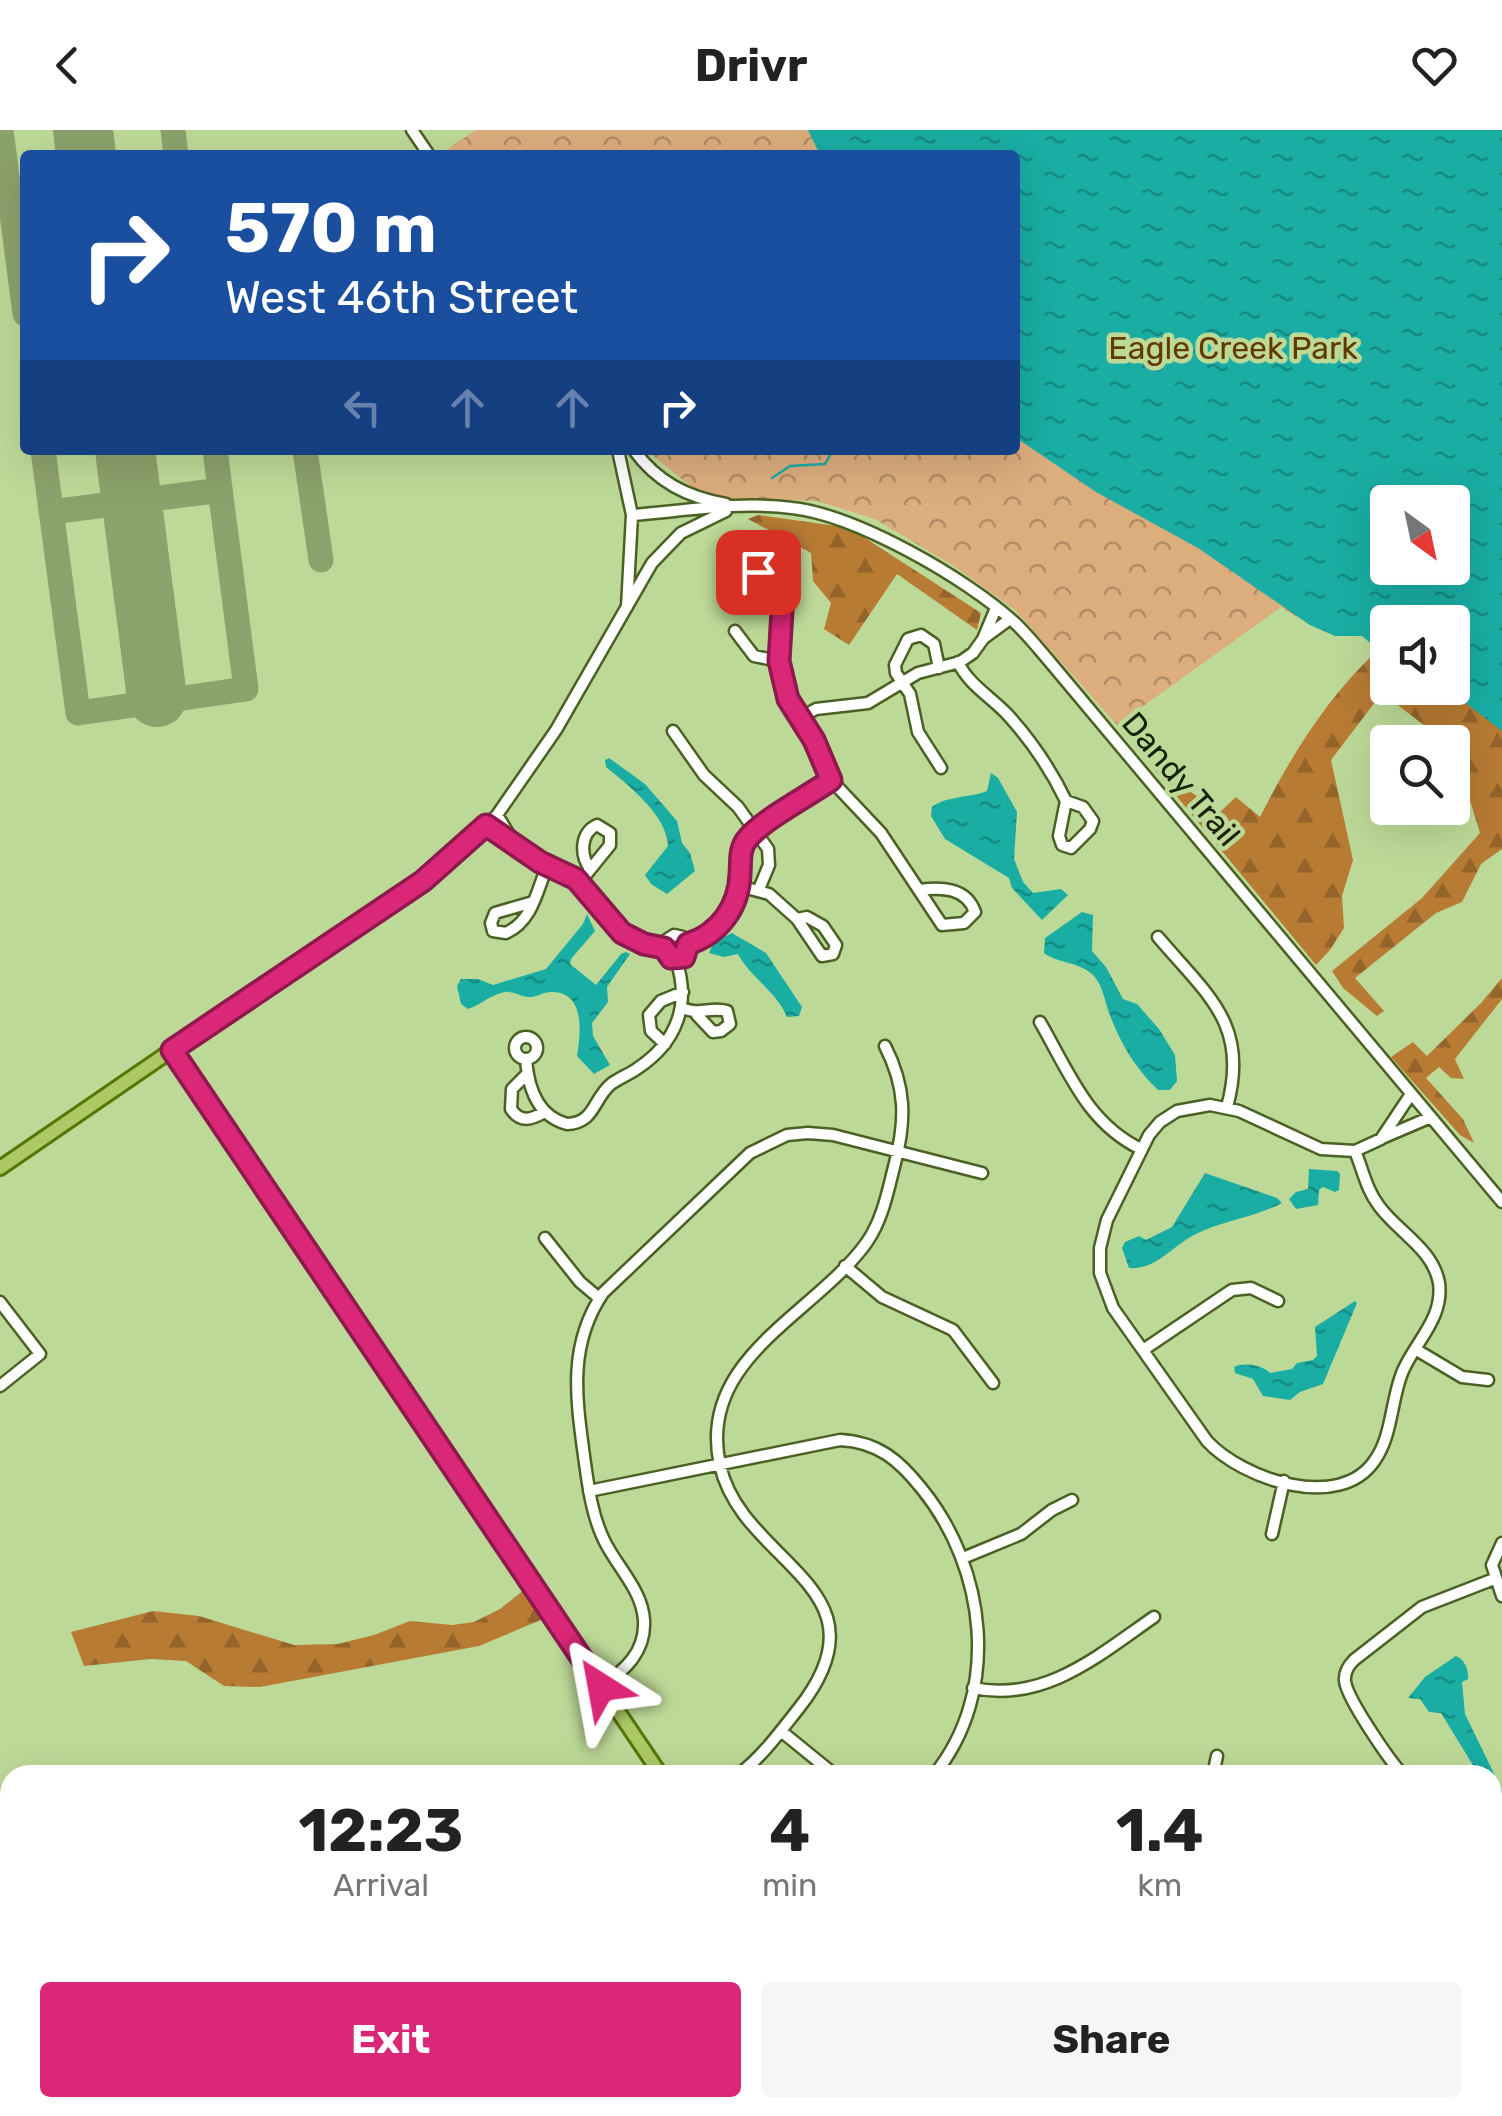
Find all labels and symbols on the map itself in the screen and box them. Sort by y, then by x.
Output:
park label: Eagle Creek Park [1108,329,1358,367]
north arrow [1370,485,1470,585]
pin [716,530,801,615]
street label: Dandy Trail [1114,704,1248,854]
position arrow [549,1635,653,1739]

